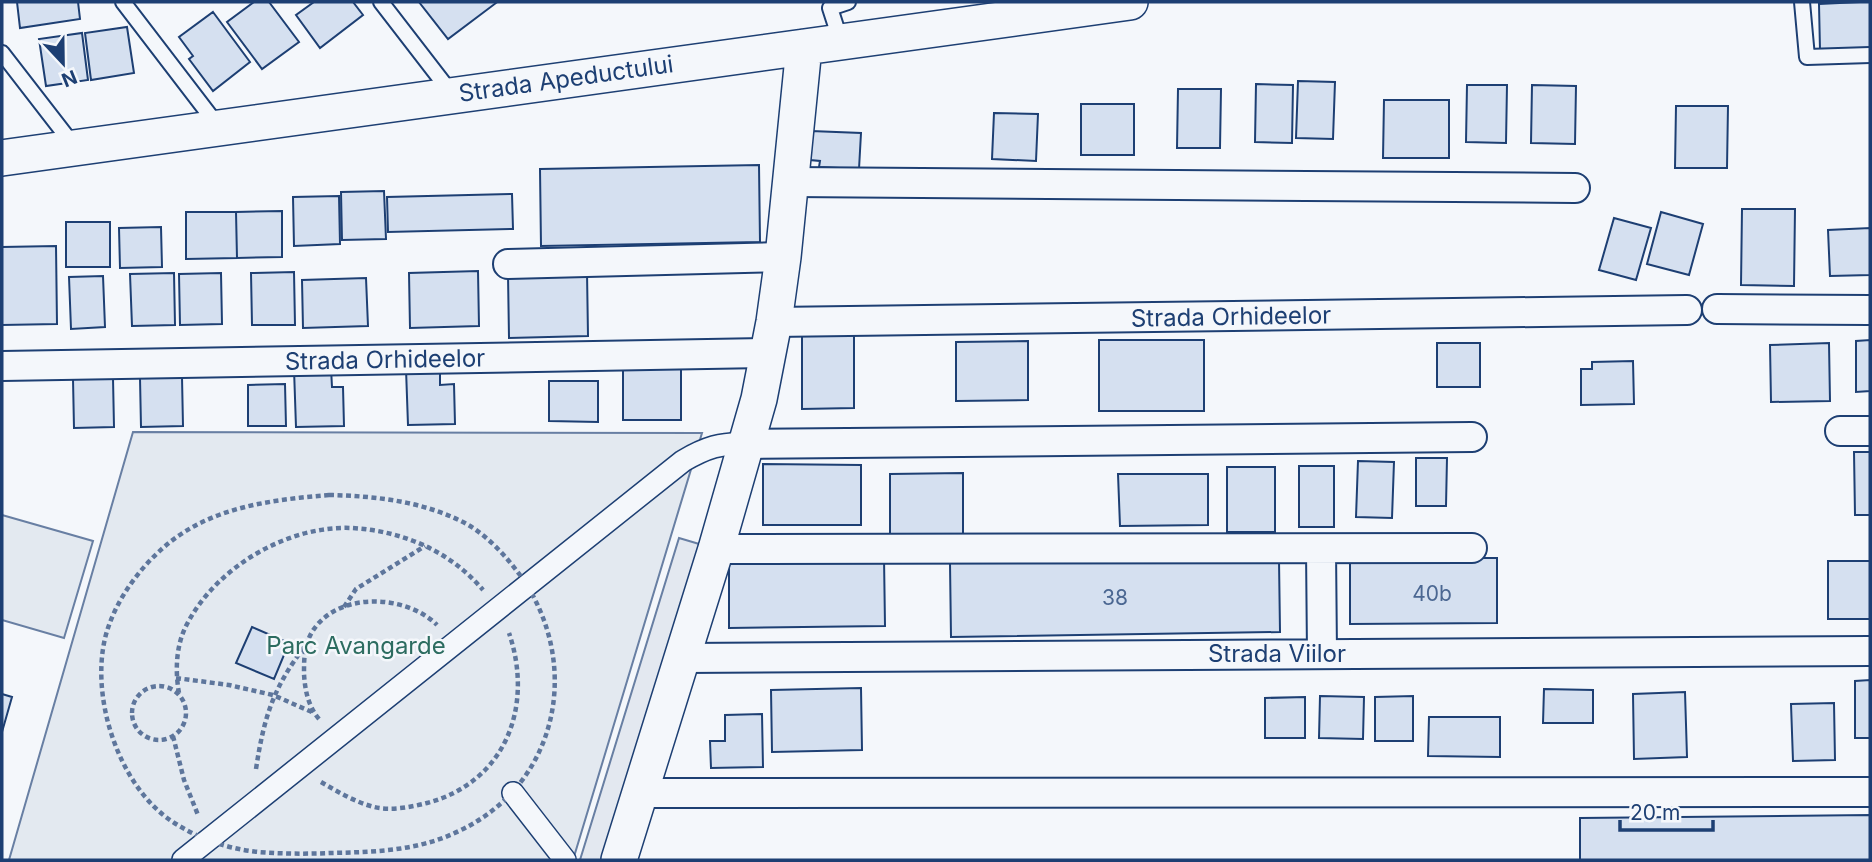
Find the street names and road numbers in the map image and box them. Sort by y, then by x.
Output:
street label: Strada Apeductului [457,49,675,108]
street label: Strada Orhideelor [1131,300,1331,333]
street label: Strada Orhideelor [285,343,485,376]
street label: Strada Viilor [1208,639,1346,668]

